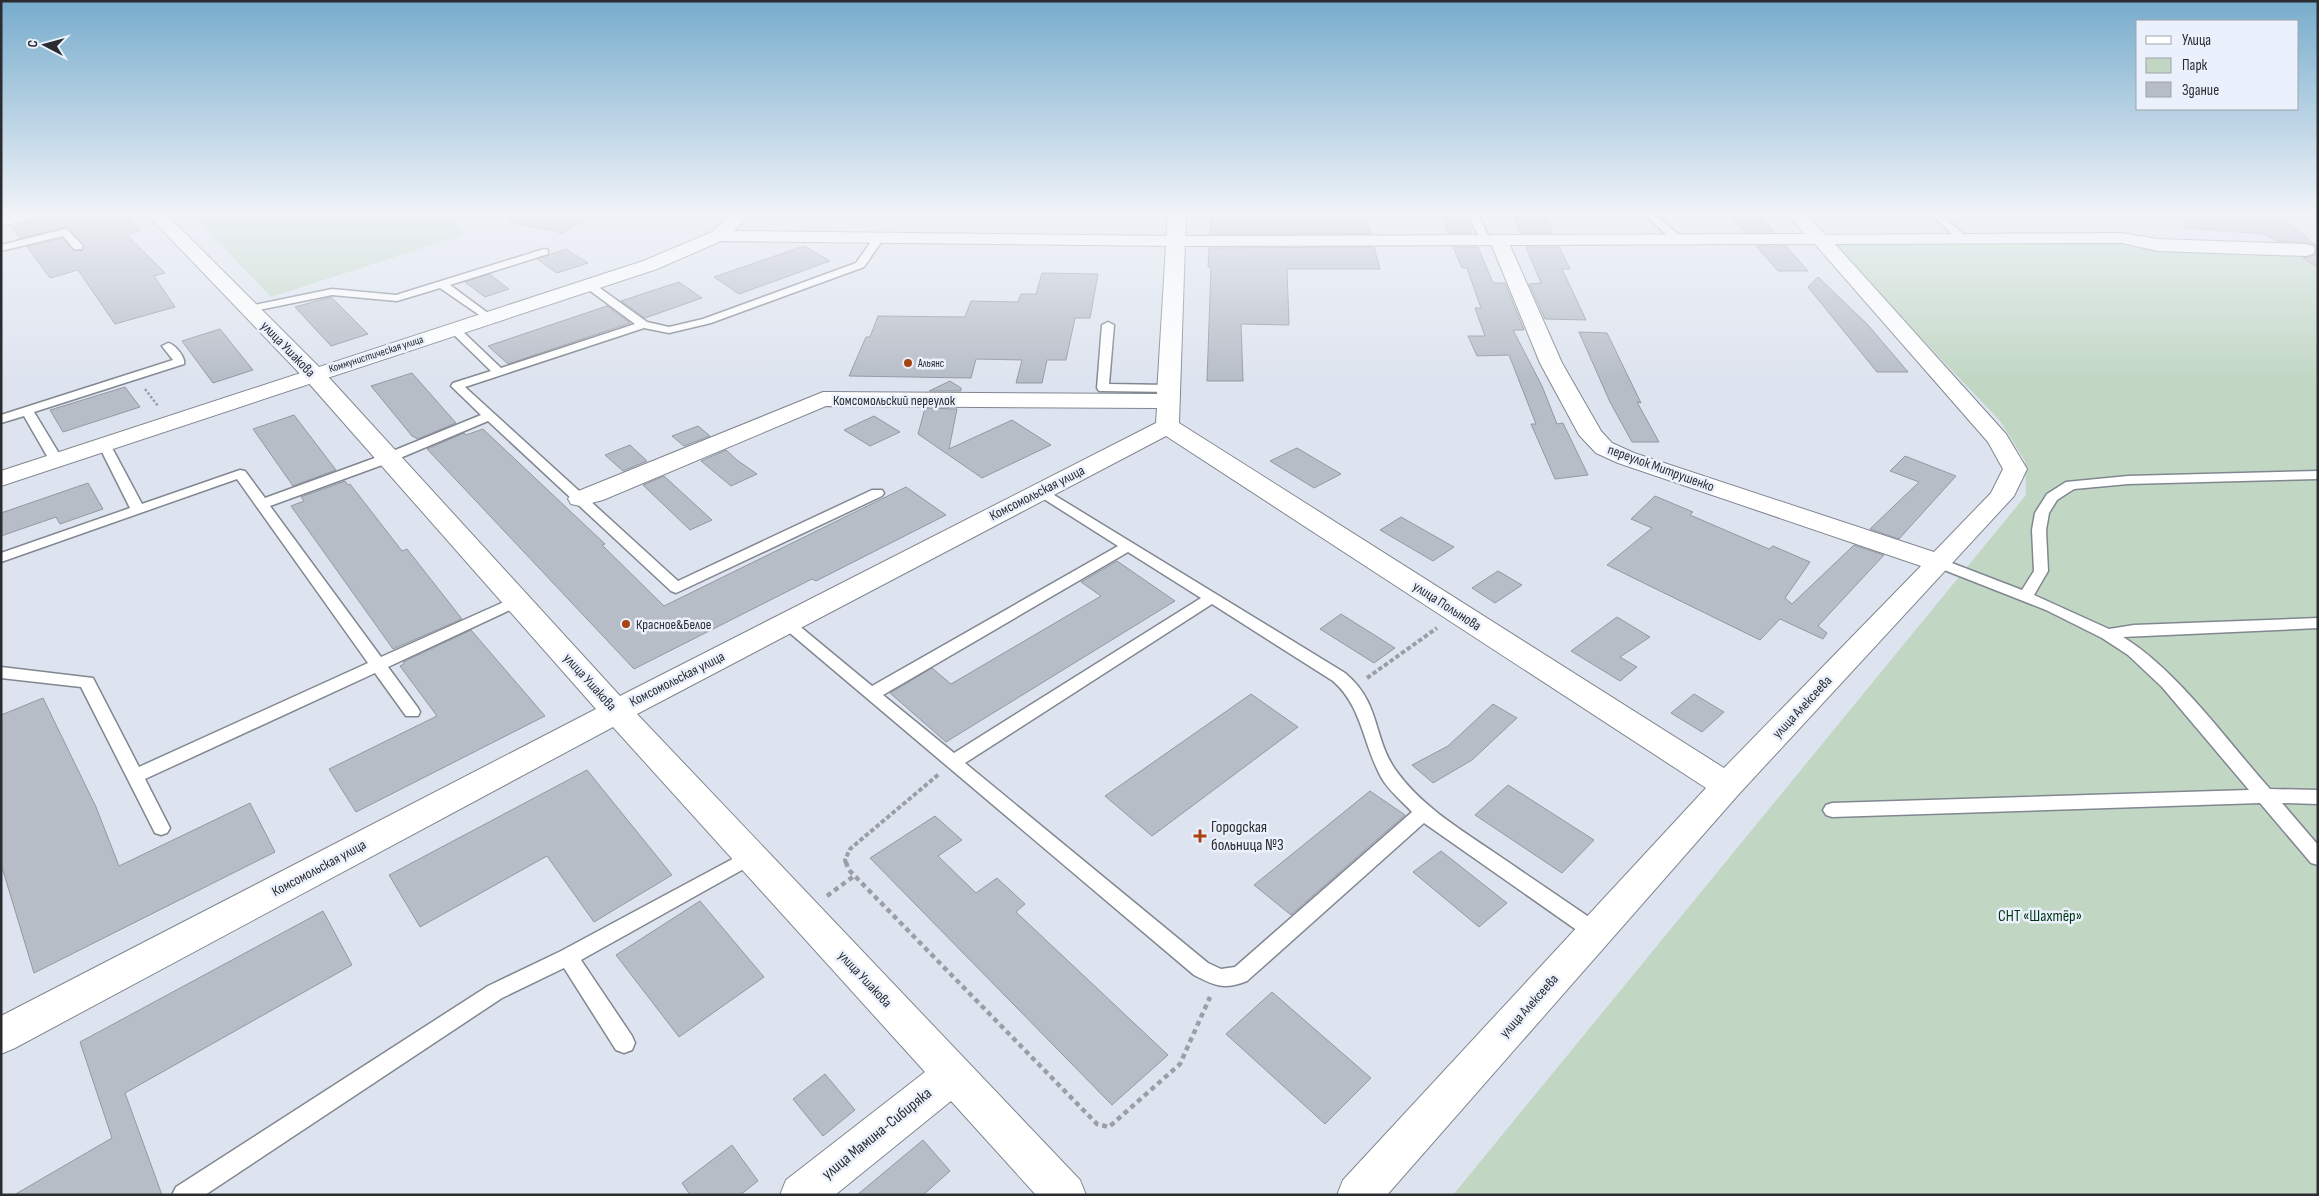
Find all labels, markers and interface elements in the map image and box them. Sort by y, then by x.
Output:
north arrow [20,20,70,70]
legend [2136,20,2299,110]
text: Улица [2182,31,2211,50]
text: С [24,39,41,48]
text: Парк [2182,56,2208,75]
text: Здание [2182,81,2219,100]
street label: улица Ушакова [257,317,319,381]
street label: Коммунистическая улица [327,333,425,375]
marker: Альянс [902,357,914,369]
place label: Альянс [917,357,944,370]
street label: Комсомольский переулок [833,392,956,409]
street label: переулок Митрушенко [1605,441,1717,495]
street label: Комсомольская улица [987,462,1087,524]
street label: улица Полынова [1410,578,1484,634]
place label: Красное&Белое [636,616,711,633]
marker: Красное&Белое [620,618,632,630]
street label: Комсомольская улица [627,648,727,710]
street label: улица Ушакова [560,650,620,714]
street label: улица Алексеева [1769,672,1835,742]
place label: Городская больница №3 [1211,818,1284,855]
marker: Городская больница №3 [1193,829,1207,843]
street label: Комсомольская улица [269,836,369,900]
park label: СНТ «Шахтёр» [1998,907,2082,926]
street label: улица Ушакова [834,947,896,1011]
street label: улица Алексеева [1496,971,1562,1041]
street label: улица Мамина-Сибиряка [818,1084,936,1184]

